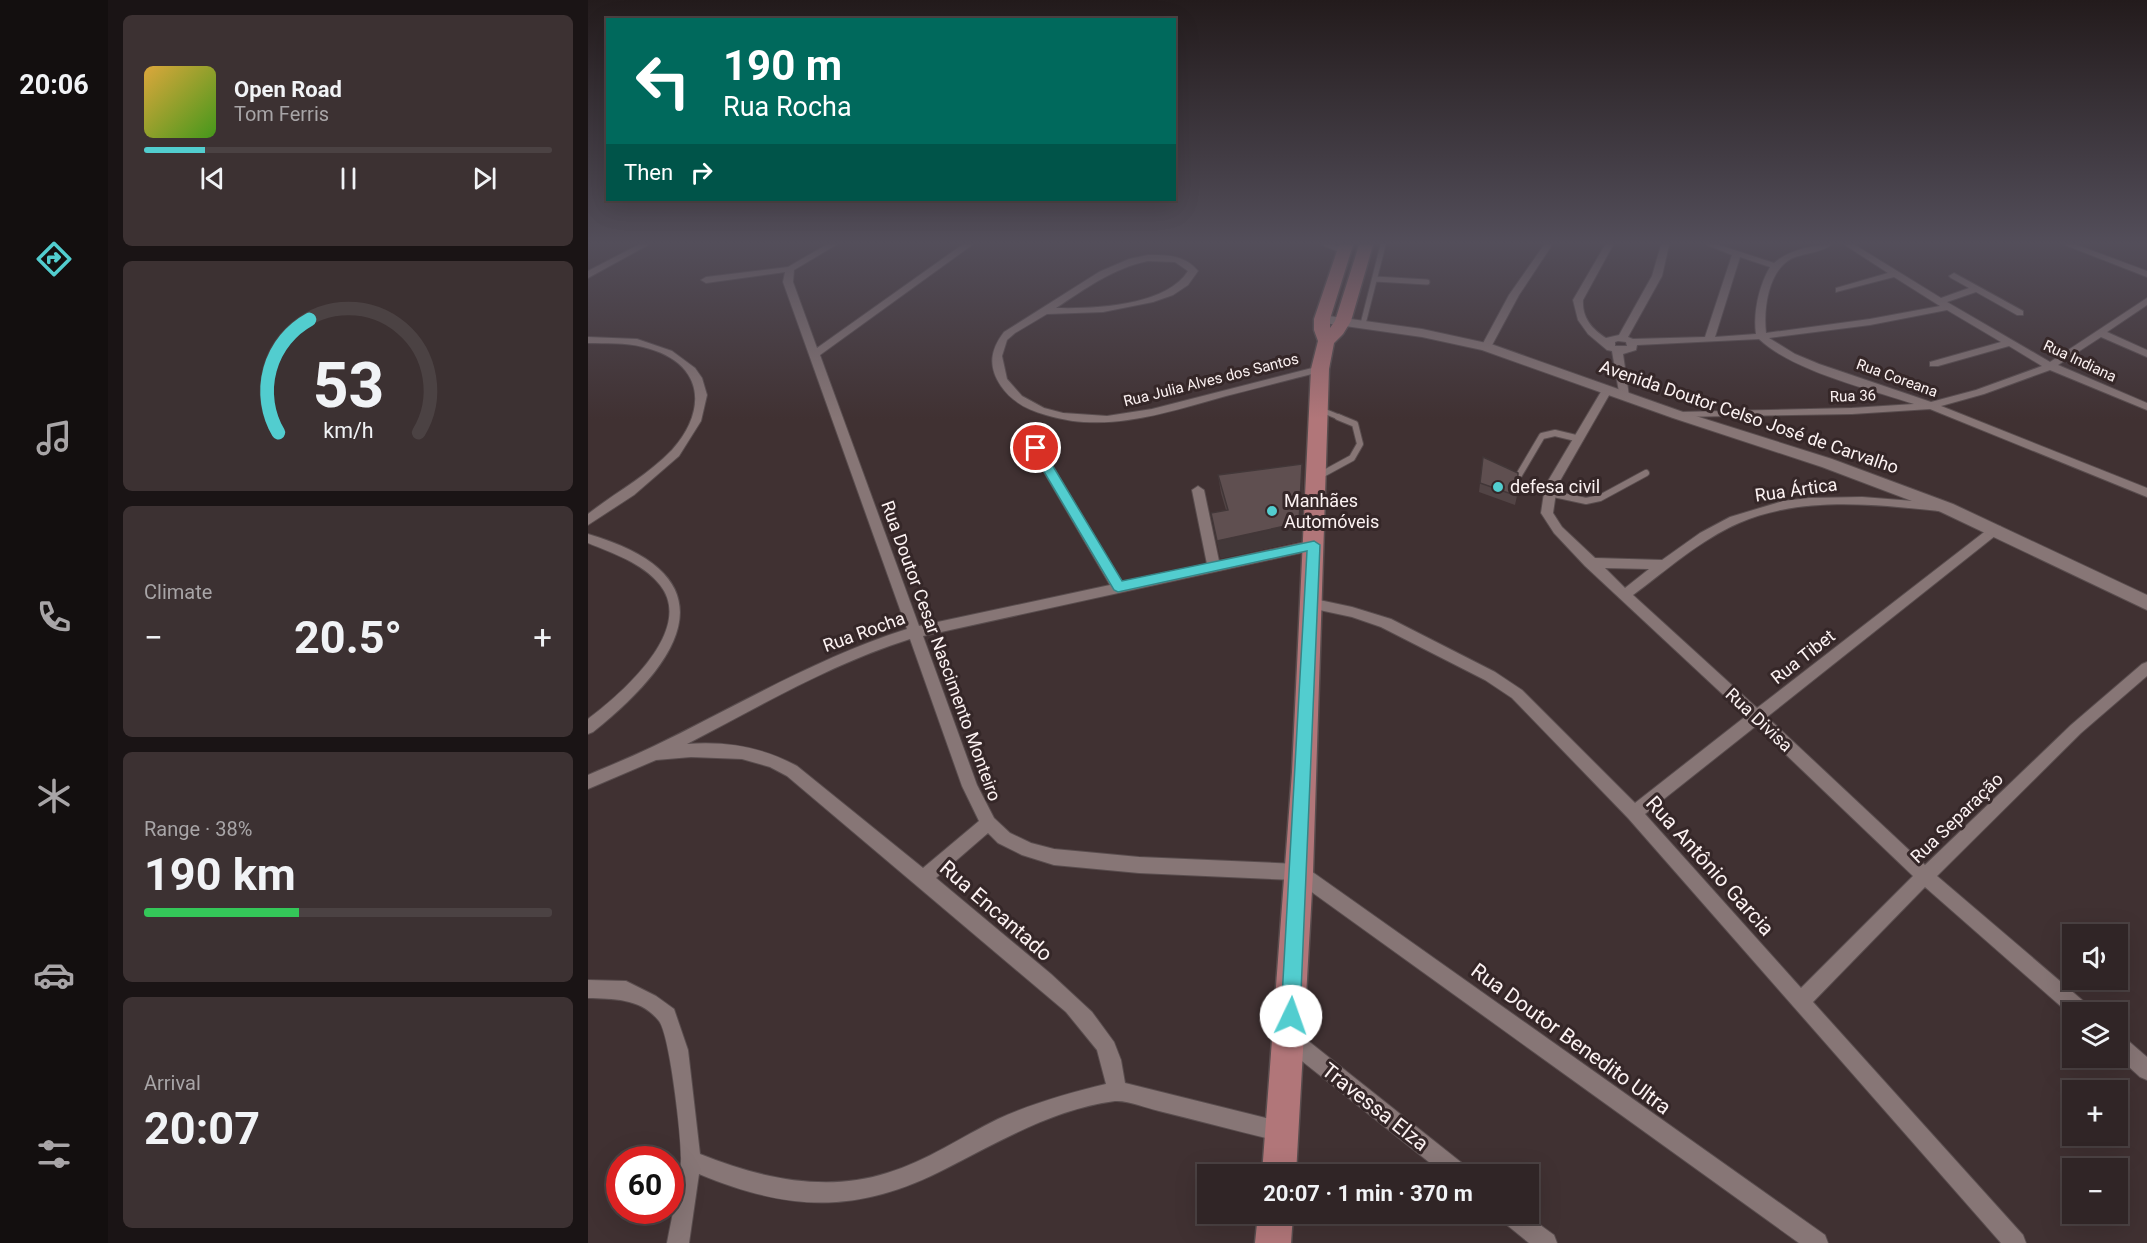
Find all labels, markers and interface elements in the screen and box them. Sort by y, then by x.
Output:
text: 190 m [723,41,842,90]
icon: left [624,42,702,120]
text: 20:06 [19,69,89,101]
text: Open Road [234,77,342,102]
text: Rua Rocha [723,91,852,123]
text: Tom Ferris [234,102,329,126]
icon: right [685,156,718,189]
text: Then [624,160,673,185]
icon: previous [196,162,229,195]
icon: pause [332,162,365,195]
icon: next [468,162,501,195]
icon: directions [33,238,75,280]
street label: Rua Indiana [2041,336,2119,386]
text: 53 [312,349,384,422]
street label: Rua Julia Alves dos Santos [1121,349,1301,411]
street label: Avenida Doutor Celso José de Carvalho [1597,355,1901,478]
street label: Rua Coreana [1854,355,1940,401]
street label: Rua 36 [1830,386,1876,406]
icon: music [33,417,75,459]
text: km/h [323,418,373,443]
pin [1010,422,1061,473]
icon: arrive [1019,431,1052,464]
street label: Rua Ártica [1753,473,1839,506]
place label: defesa civil [1510,476,1600,497]
marker: defesa civil [1491,480,1505,494]
place label: Manhães Automóveis [1284,490,1379,532]
street label: Rua Doutor Cesar Nascimento Monteiro [877,498,1006,804]
marker: Manhães Automóveis [1265,504,1279,518]
text: Climate [144,580,212,604]
icon: phone [33,596,75,638]
street label: Rua Rocha [820,607,908,656]
text: 20.5° [294,611,402,664]
text: − [144,618,163,657]
text: + [533,618,552,657]
street label: Rua Tibet [1766,625,1839,688]
street label: Rua Divisa [1722,683,1797,756]
street label: Rua Separação [1906,768,2007,867]
icon: climate [33,775,75,817]
street label: Rua Antônio Garcia [1641,791,1779,941]
text: Range · 38% [144,817,252,841]
text: 190 km [144,848,296,901]
street label: Rua Encantado [935,856,1057,966]
map controls [2062,924,2128,1224]
button: sound [2062,924,2128,990]
icon: car [33,954,75,996]
street label: Rua Doutor Benedito Ultra [1466,958,1676,1120]
position arrow [1259,984,1323,1048]
button: layers [2062,1002,2128,1068]
street label: Travessa Elza [1317,1058,1433,1156]
text: Arrival [144,1071,201,1095]
button: + [2062,1080,2128,1146]
text: 20:07 [144,1102,260,1155]
icon: filters [33,1133,75,1175]
speed limit sign: 60 [606,1146,684,1224]
button: − [2062,1158,2128,1224]
text: 20:07 · 1 min · 370 m [1263,1181,1473,1206]

